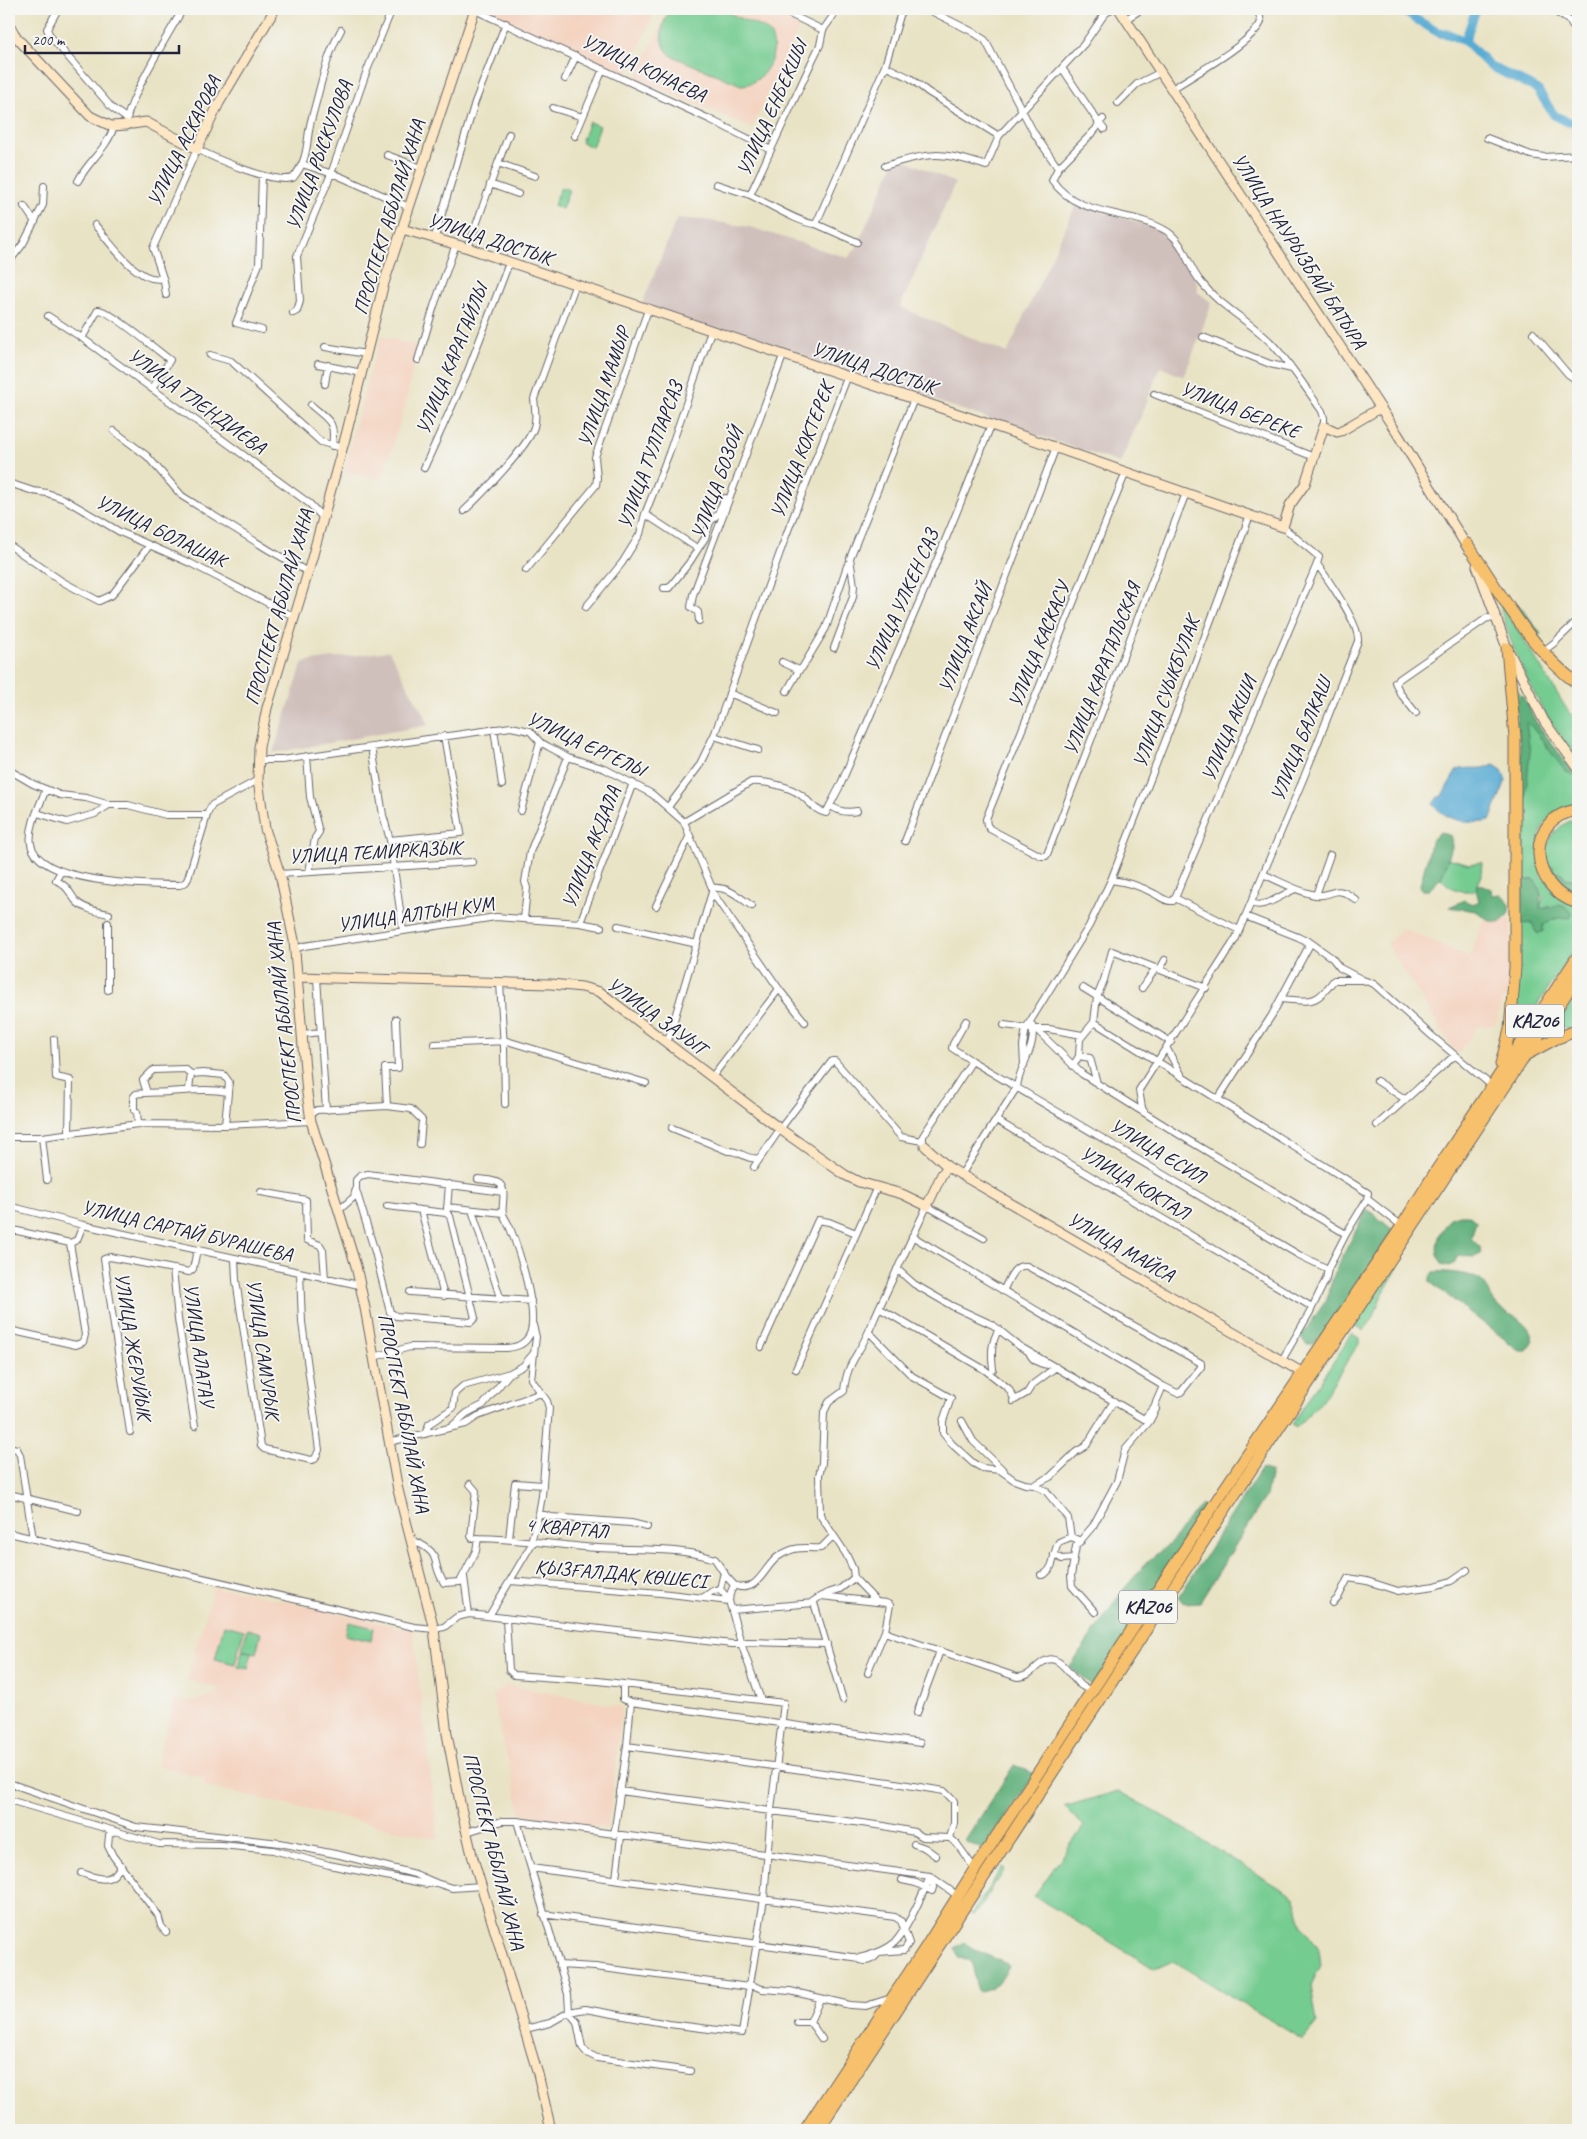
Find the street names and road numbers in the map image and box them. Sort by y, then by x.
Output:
street label: УЛИЦА КОНАЕВА [578,28,711,108]
street label: УЛИЦА ЕНБЕКШЫ [731,33,814,179]
street label: УЛИЦА АСКАРОВА [142,71,227,210]
street label: УЛИЦА РЫСКУЛОВА [280,76,358,233]
street label: ПРОСПЕКТ АБЫЛАЙ ХАНА [347,116,431,317]
street label: УЛИЦА НАУРЫЗБАЙ БАТЫРА [1226,149,1372,354]
street label: УЛИЦА ДОСТЫК [425,207,559,272]
street label: УЛИЦА КАРАГАЙЛЫ [410,277,495,438]
street label: УЛИЦА МАМЫР [572,322,637,450]
street label: УЛИЦА ДОСТЫК [809,336,943,401]
street label: УЛИЦА ТЛЕНДИЕВА [123,343,272,460]
street label: УЛИЦА КОКТЕРЕК [765,375,841,521]
street label: УЛИЦА ТУЛПАРСАЗ [612,376,689,532]
street label: УЛИЦА БЕРЕКЕ [1177,376,1306,445]
street label: УЛИЦА БОЗОЙ [685,421,750,542]
street label: УЛИЦА БОЛАШАК [92,489,233,575]
street label: ПРОСПЕКТ АБЫЛАЙ ХАНА [239,505,319,708]
street label: УЛИЦА УЛКЕН САЗ [860,524,945,675]
street label: УЛИЦА КАСКАСУ [1003,576,1076,711]
street label: УЛИЦА АКСАЙ [933,577,998,696]
street label: УЛИЦА КАРАТАЛЬСКАЯ [1058,577,1147,758]
street label: УЛИЦА СУЫКБУЛАК [1127,609,1206,771]
street label: УЛИЦА АКШИ [1196,670,1264,785]
street label: УЛИЦА БАЛКАШ [1265,671,1338,805]
street label: УЛИЦА ЕРГЕЛЫ [523,706,652,784]
street label: УЛИЦА АКДАЛА [556,782,626,911]
street label: УЛИЦА ТЕМИРКАЗЫК [288,835,466,869]
street label: УЛИЦА АЛТЫН КУМ [336,890,497,937]
street label: ПРОСПЕКТ АБЫЛАЙ ХАНА [261,920,307,1125]
street label: УЛИЦА ЗАУЫТ [602,972,715,1063]
road number: KАZ06 [1506,1004,1564,1038]
street label: УЛИЦА ЕСИЛ [1105,1113,1212,1190]
street label: УЛИЦА КОКТАЛ [1076,1140,1196,1226]
street label: УЛИЦА САРТАЙ БУРАШЕВА [79,1195,296,1268]
street label: УЛИЦА МАЙСА [1063,1206,1180,1288]
street label: УЛИЦА ЖЕРУЙЫК [109,1271,158,1425]
street label: УЛИЦА САМУРЫК [241,1278,286,1424]
street label: УЛИЦА АЛАТАУ [178,1282,220,1411]
street label: ПРОСПЕКТ АБЫЛАЙ ХАНА [372,1311,436,1516]
street label: 4 КВАРТАЛ [524,1512,611,1544]
street label: ҚЫЗҒАЛДАҚ КӨШЕСІ [534,1554,713,1594]
road number: KАZ06 [1119,1590,1177,1624]
street label: ПРОСПЕКТ АБЫЛАЙ ХАНА [457,1750,531,1953]

